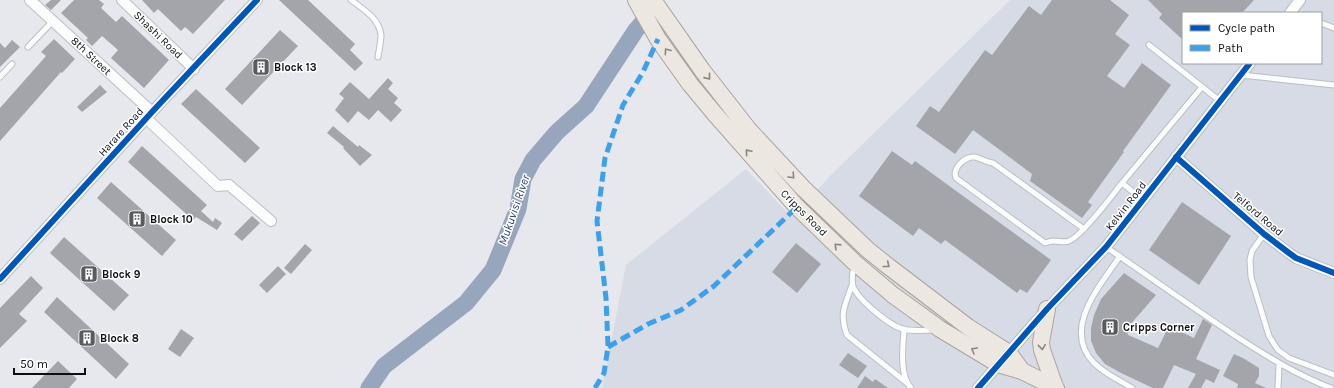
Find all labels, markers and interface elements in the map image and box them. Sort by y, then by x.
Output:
street label: Shashi Road [131,8,185,62]
legend [1182,12,1322,64]
text: Cycle path [1218,21,1275,35]
street label: 8th Street [68,34,114,78]
text: Path [1218,41,1243,55]
one-way arrow [664,48,671,55]
building icon: Block 13 [251,57,271,77]
place label: Block 13 [274,61,317,74]
one-way arrow [703,73,710,80]
street label: Harare Road [96,105,146,159]
one-way arrow [745,149,752,157]
one-way arrow [787,171,795,179]
water label: Mukuvisi River [495,172,533,247]
street label: Kelvin Road [1103,179,1149,233]
street label: Cripps Road [778,187,830,239]
street label: Telford Road [1230,189,1286,239]
building icon: Block 10 [127,209,147,229]
place label: Block 10 [150,213,193,226]
one-way arrow [835,244,842,251]
one-way arrow [882,261,889,268]
building icon: Block 9 [79,264,99,284]
place label: Block 9 [102,268,141,281]
building icon: Cripps Corner [1100,317,1120,337]
place label: Cripps Corner [1123,321,1195,334]
building icon: Block 8 [77,328,97,348]
place label: Block 8 [100,332,139,345]
one-way arrow [1038,344,1047,351]
one-way arrow [971,348,978,355]
scale bar [14,350,85,376]
text: 50 m [20,357,48,371]

